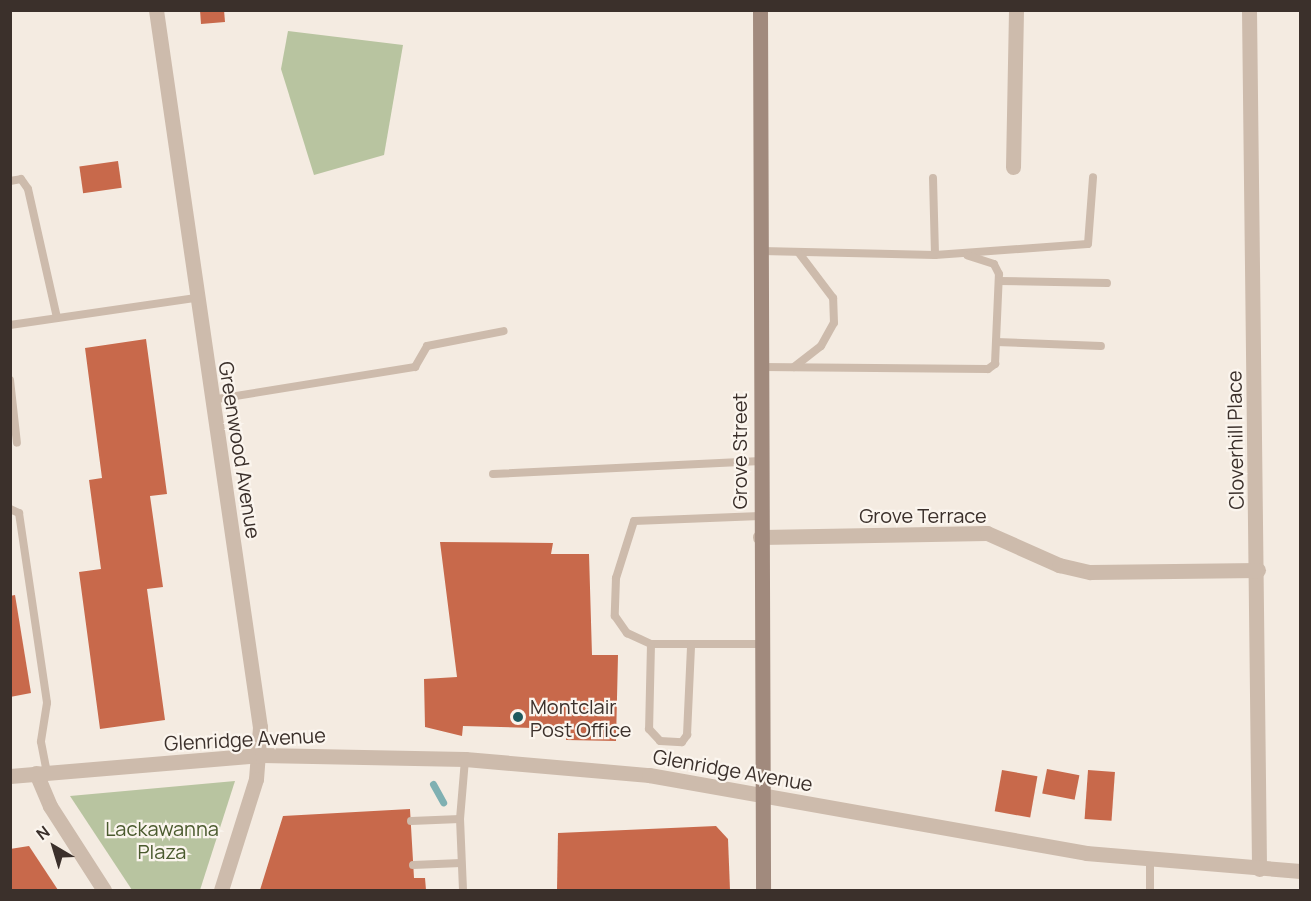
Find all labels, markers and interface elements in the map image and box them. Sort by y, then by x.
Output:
street label: Greenwood Avenue [214,360,266,540]
street label: Cloverhill Place [1222,370,1248,510]
street label: Grove Street [727,393,751,509]
street label: Grove Terrace [859,503,987,527]
place label: Montclair Post Office [530,694,631,741]
marker: Montclair Post Office [511,710,525,724]
street label: Glenridge Avenue [164,723,326,755]
street label: Glenridge Avenue [651,744,815,796]
park label: Lackawanna Plaza [105,816,219,863]
north arrow [24,817,84,877]
text: N [32,821,54,845]

